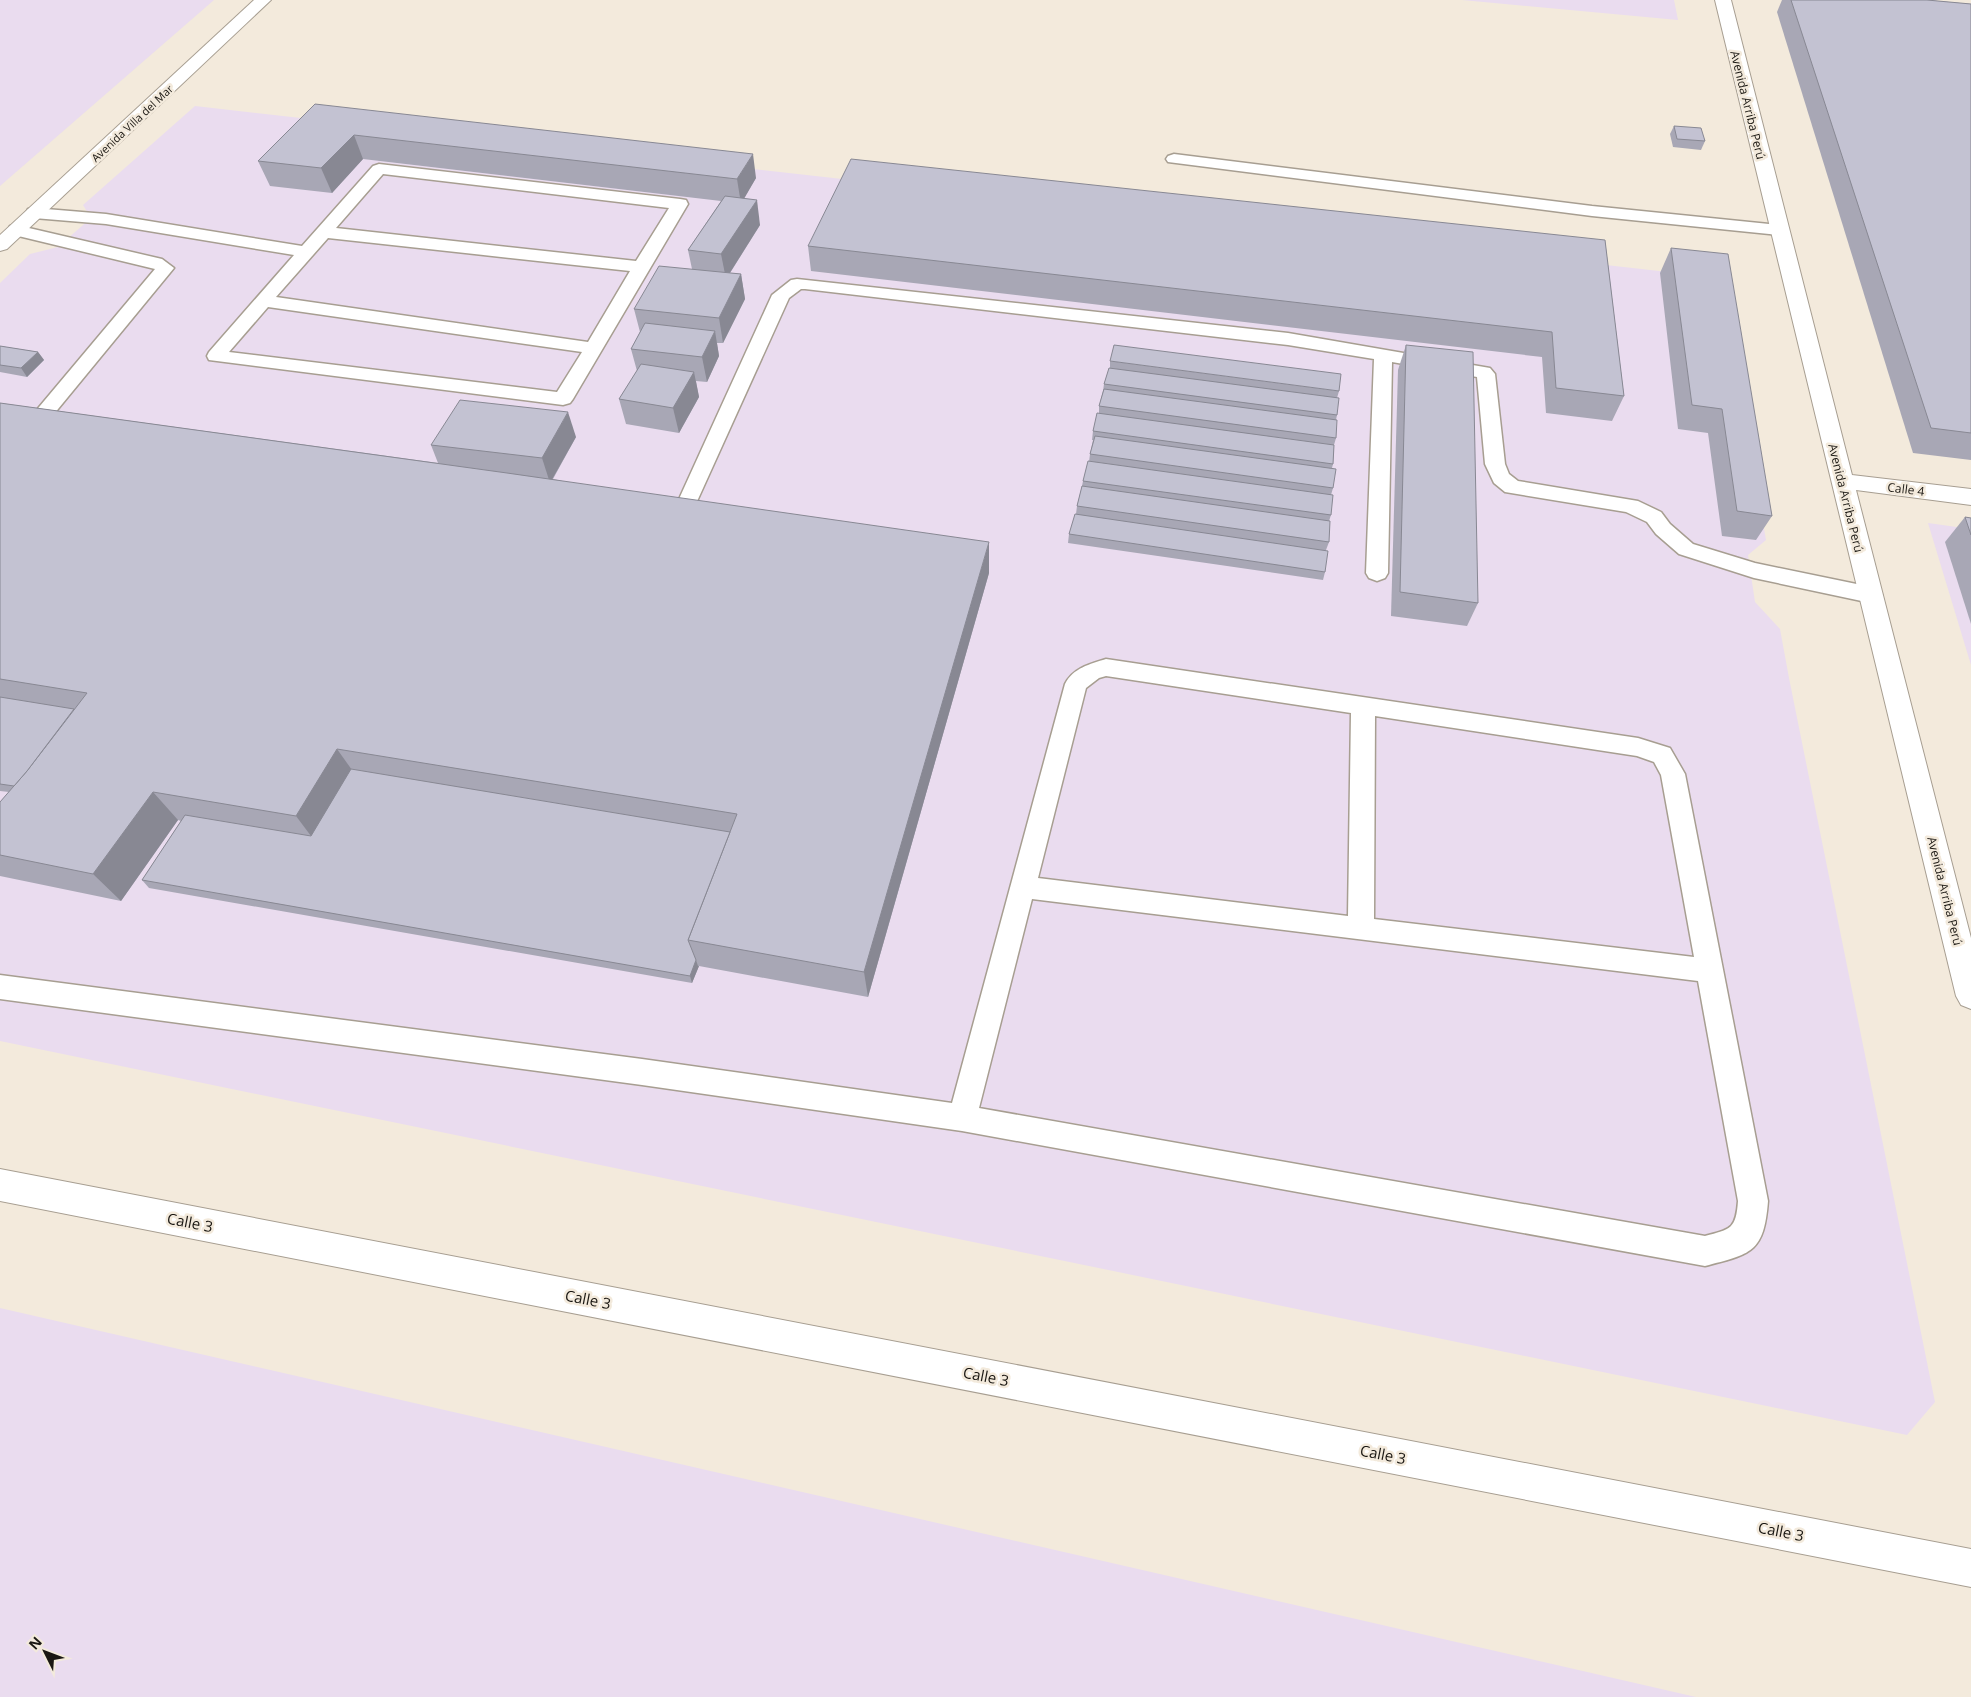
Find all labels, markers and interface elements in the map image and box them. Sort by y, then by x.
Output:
street label: Avenida Arriba Perú [1726,49,1770,161]
street label: Avenida Villa del Mar [88,81,177,165]
street label: Avenida Arriba Perú [1824,442,1868,554]
street label: Calle 4 [1887,478,1926,500]
street label: Avenida Arriba Perú [1923,835,1967,947]
street label: Calle 3 [165,1208,215,1236]
street label: Calle 3 [563,1285,613,1313]
street label: Calle 3 [961,1362,1011,1390]
street label: Calle 3 [1358,1440,1408,1468]
street label: Calle 3 [1756,1517,1806,1545]
north arrow [20,1627,70,1677]
text: N [24,1632,46,1654]

